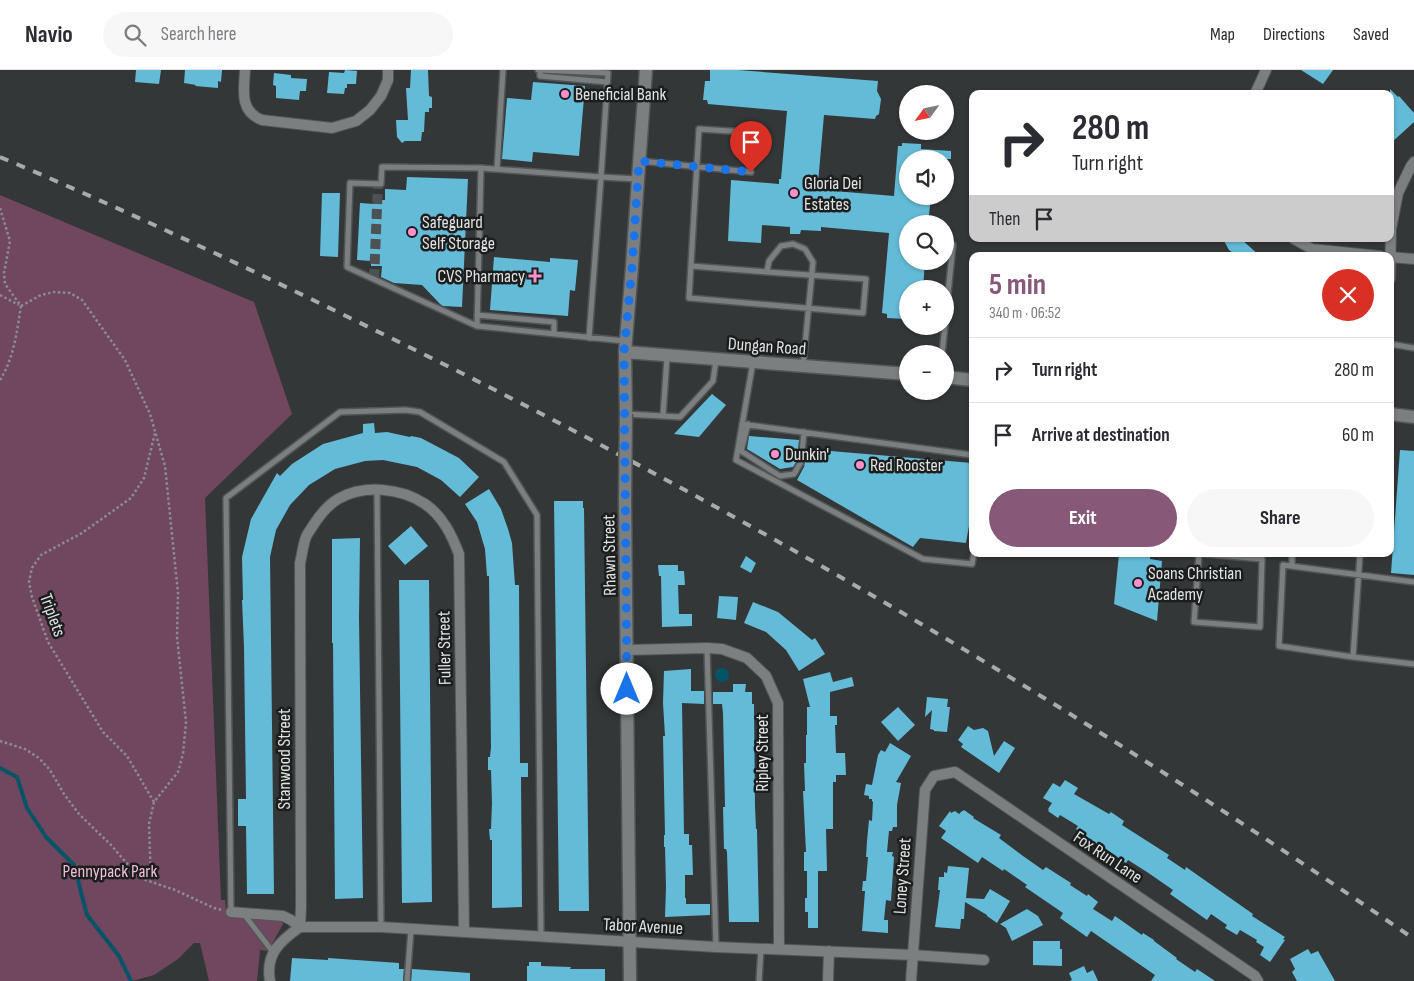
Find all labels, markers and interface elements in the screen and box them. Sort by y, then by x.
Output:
search box [103,12,453,57]
text: Navio [25,20,73,49]
icon: search [121,21,149,49]
text: Search here [161,23,236,46]
text: Map [1210,24,1235,45]
text: Directions [1263,24,1325,45]
text: Saved [1353,24,1389,45]
place label: Beneficial Bank [575,84,666,105]
north arrow [899,85,954,140]
map controls [899,85,954,400]
marker: Beneficial Bank [559,88,571,100]
text: 280 m [1072,107,1149,150]
icon: right [989,110,1054,175]
pin [730,121,772,172]
icon: arrive [737,128,765,156]
button: sound [899,150,954,205]
text: Turn right [1072,150,1143,177]
place label: Gloria Dei Estates [804,173,862,215]
marker: Gloria Dei Estates [788,187,800,199]
icon: arrive [1030,205,1058,233]
text: Then [989,208,1020,231]
place label: Safeguard Self Storage [422,212,495,254]
button: search [899,215,954,270]
marker: Safeguard Self Storage [406,226,418,238]
place label: CVS Pharmacy [438,266,525,287]
text: 5 min [989,267,1046,303]
button: close [1322,269,1374,321]
marker: CVS Pharmacy [529,270,541,282]
button: + [899,280,954,335]
text: 340 m · 06:52 [989,304,1061,323]
street label: Dungan Road [727,333,807,360]
button: − [899,345,954,400]
icon: right [989,356,1017,384]
text: Turn right [1032,359,1097,382]
text: 280 m [1334,359,1374,382]
icon: arrive [989,421,1017,449]
text: Arrive at destination [1032,424,1170,447]
text: 60 m [1342,424,1374,447]
place label: Dunkin' [785,444,829,465]
marker: Dunkin' [769,448,781,460]
place label: Red Rooster [870,455,943,476]
marker: Red Rooster [854,459,866,471]
button: Exit [989,489,1177,547]
button: Share [1187,489,1374,547]
street label: Rhawn Street [598,514,621,596]
place label: Soans Christian Academy [1147,563,1242,605]
marker: Soans Christian Academy [1132,577,1144,589]
street label: Triplets [35,591,70,640]
street label: Fuller Street [433,610,456,685]
position arrow [600,662,652,714]
street label: Stanwood Street [274,708,295,810]
street label: Ripley Street [752,714,773,792]
street label: Fox Run Lane [1069,827,1146,888]
street label: Loney Street [889,837,916,915]
park label: Pennypack Park [63,861,158,882]
street label: Tabor Avenue [602,914,683,939]

